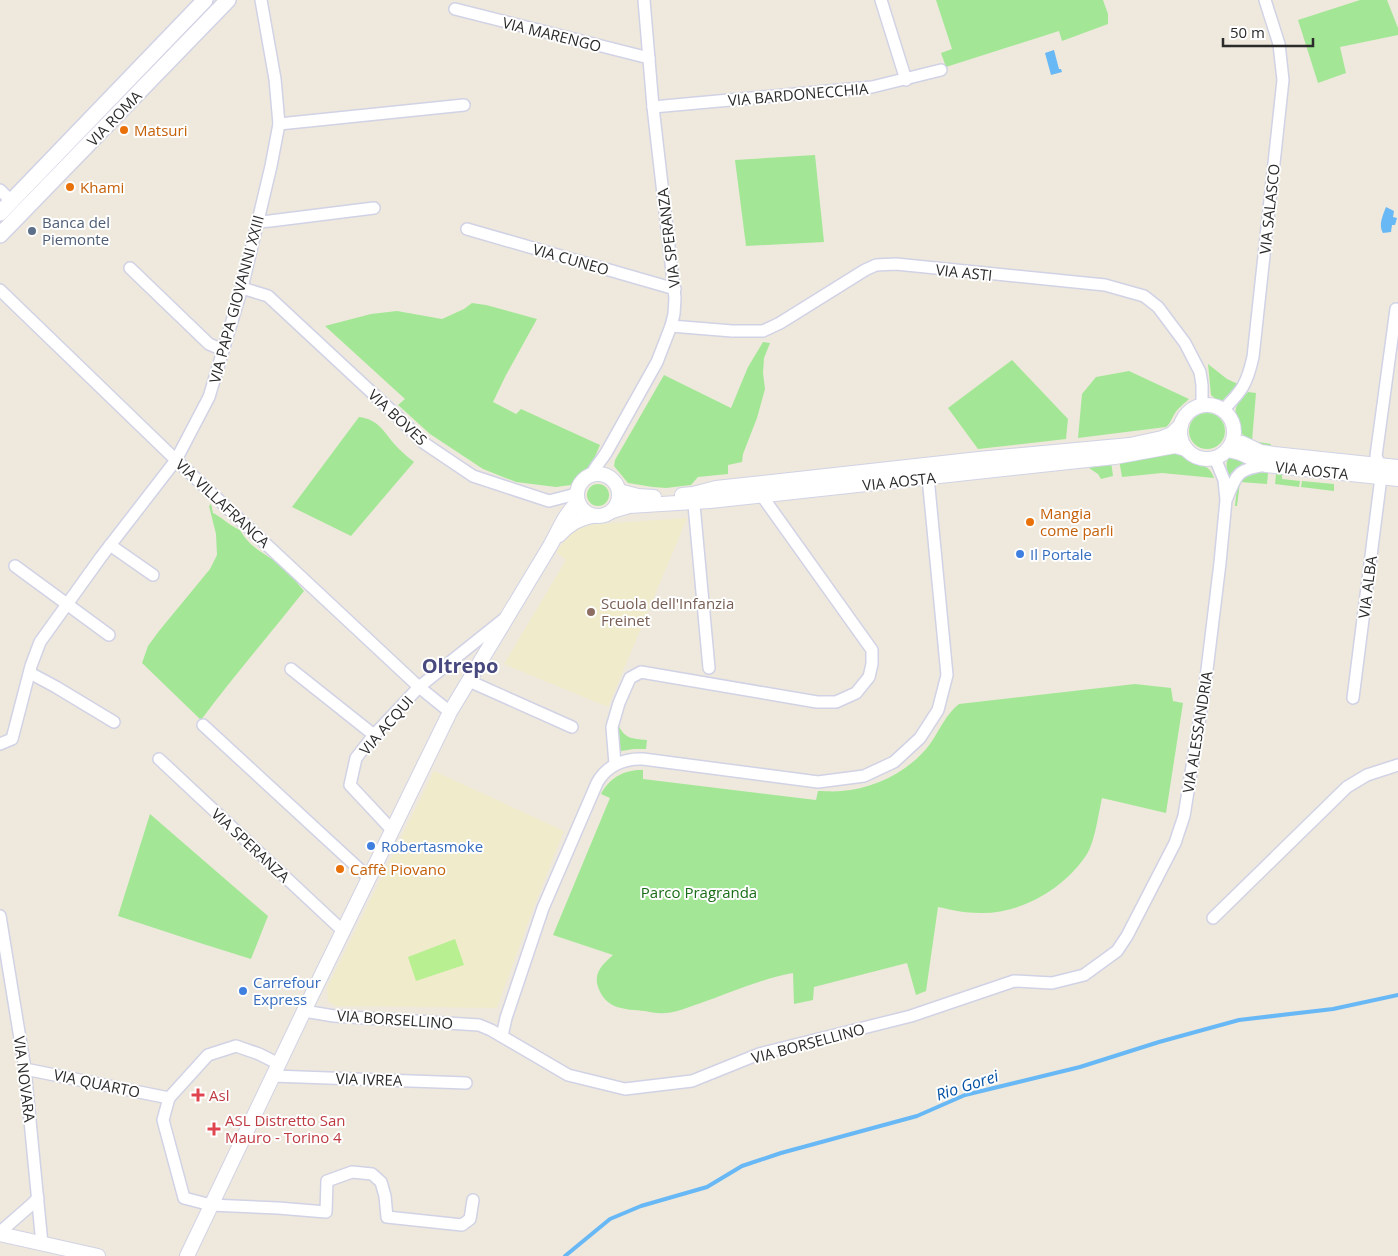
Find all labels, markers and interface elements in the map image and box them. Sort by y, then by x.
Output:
street label: VIA MARENGO [501,12,603,56]
scale bar [1223,15,1313,47]
text: 50 m [1230,22,1265,42]
street label: VIA BARDONECCHIA [727,78,869,110]
street label: VIA ROMA [82,85,146,150]
place label: Matsuri [134,120,187,140]
marker: Matsuri [118,124,130,136]
street label: VIA SALASCO [1254,163,1284,255]
place label: Khami [80,177,124,197]
marker: Khami [64,181,76,193]
street label: VIA SPERANZA [652,187,684,289]
place label: Banca del Piemonte [42,212,110,249]
street label: VIA PAPA GIOVANNI XXIII [204,213,268,385]
marker: Banca del Piemonte [26,225,38,237]
street label: VIA CUNEO [531,239,611,279]
street label: VIA ASTI [935,259,993,285]
street label: VIA BOVES [364,385,432,449]
street label: VIA VILLAFRANCA [172,454,275,552]
street label: VIA AOSTA [1274,456,1350,484]
street label: VIA AOSTA [861,467,937,495]
place label: Mangia come parli [1040,503,1114,540]
marker: Mangia come parli [1024,516,1036,528]
place label: Il Portale [1030,544,1092,564]
marker: Il Portale [1014,548,1026,560]
street label: VIA ALBA [1353,554,1381,619]
place label: Scuola dell'Infanzia Freinet [601,593,734,630]
marker: Scuola dell'Infanzia Freinet [585,606,597,618]
district label: Oltrepo [422,652,498,679]
street label: VIA ALESSANDRIA [1177,669,1217,794]
street label: VIA ACQUI [355,691,417,759]
street label: VIA SPERANZA [208,804,295,887]
place label: Robertasmoke [381,836,483,856]
marker: Robertasmoke [365,840,377,852]
place label: Caffè Piovano [350,859,446,879]
marker: Caffè Piovano [334,863,346,875]
park label: Parco Pragranda [641,882,757,902]
place label: Carrefour Express [253,972,321,1009]
marker: Carrefour Express [237,985,249,997]
street label: VIA BORSELLINO [336,1005,454,1033]
street label: VIA BORSELLINO [749,1018,867,1068]
street label: VIA NOVARA [10,1035,40,1124]
street label: VIA QUARTO [52,1064,142,1102]
water label: Rio Gorei [933,1064,1002,1105]
street label: VIA IVREA [335,1068,403,1090]
place label: Asl [209,1085,229,1105]
marker: Asl [191,1088,205,1102]
place label: ASL Distretto San Mauro - Torino 4 [225,1110,346,1147]
marker: ASL Distretto San Mauro - Torino 4 [207,1122,221,1136]

